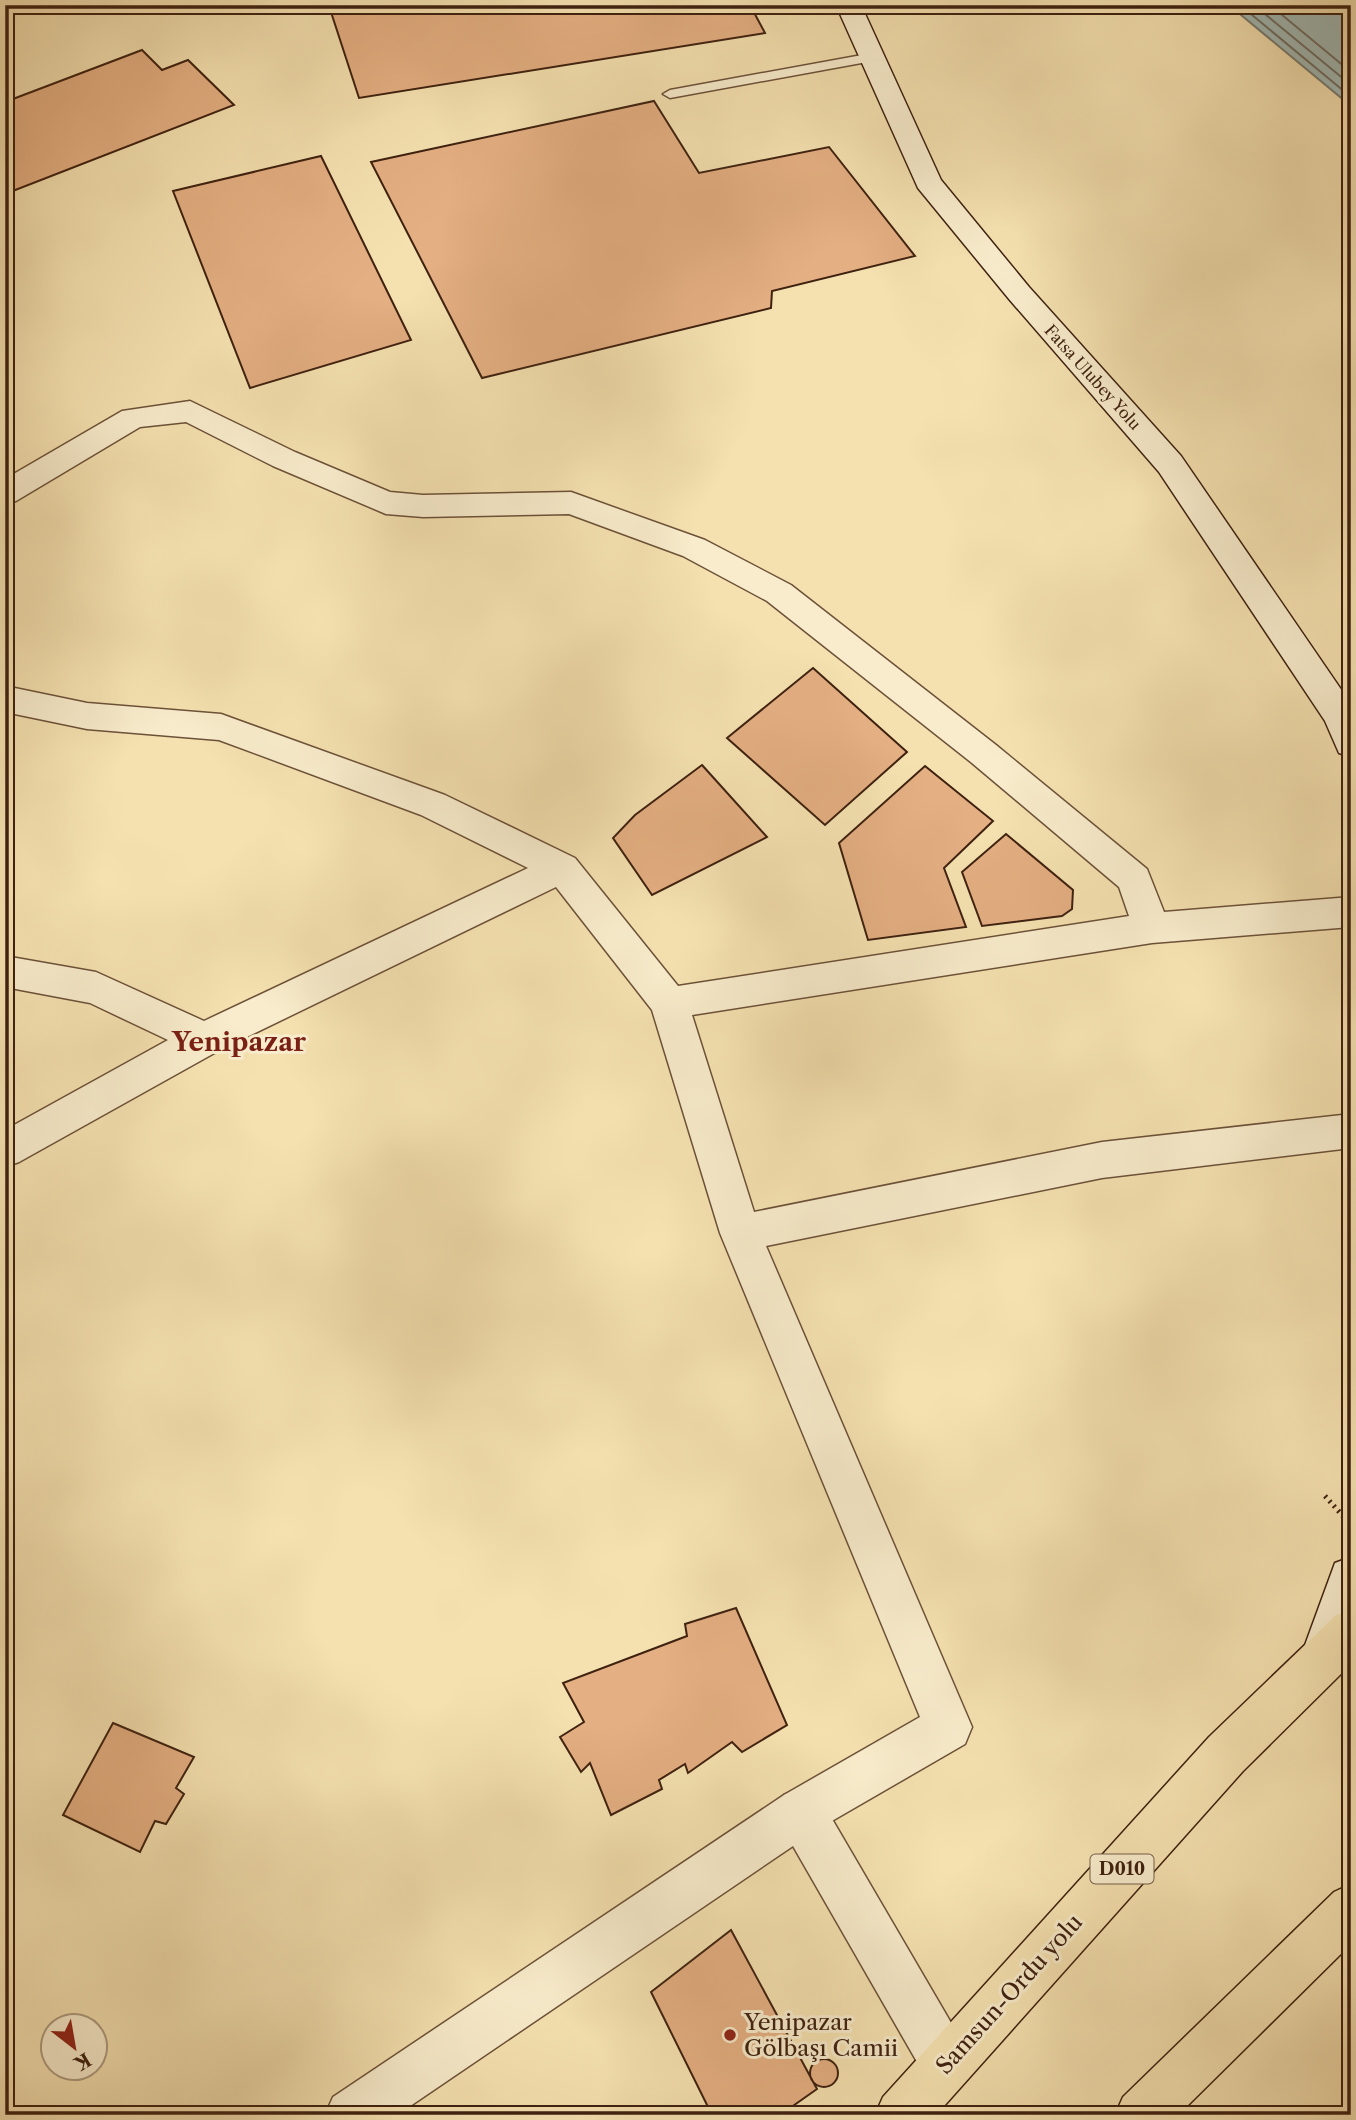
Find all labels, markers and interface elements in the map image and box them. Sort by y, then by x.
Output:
street label: Fatsa Ulubey Yolu [1041,320,1146,434]
district label: Yenipazar [171,1026,306,1058]
road number: D010 [1090,1854,1154,1884]
street label: Samsun-Ordu yolu [930,1908,1088,2080]
place label: Yenipazar Gölbaşı Camii [743,2008,898,2062]
north arrow [38,2011,108,2082]
marker: Yenipazar Gölbaşı Camii [722,2027,738,2043]
text: K [69,2047,95,2075]

